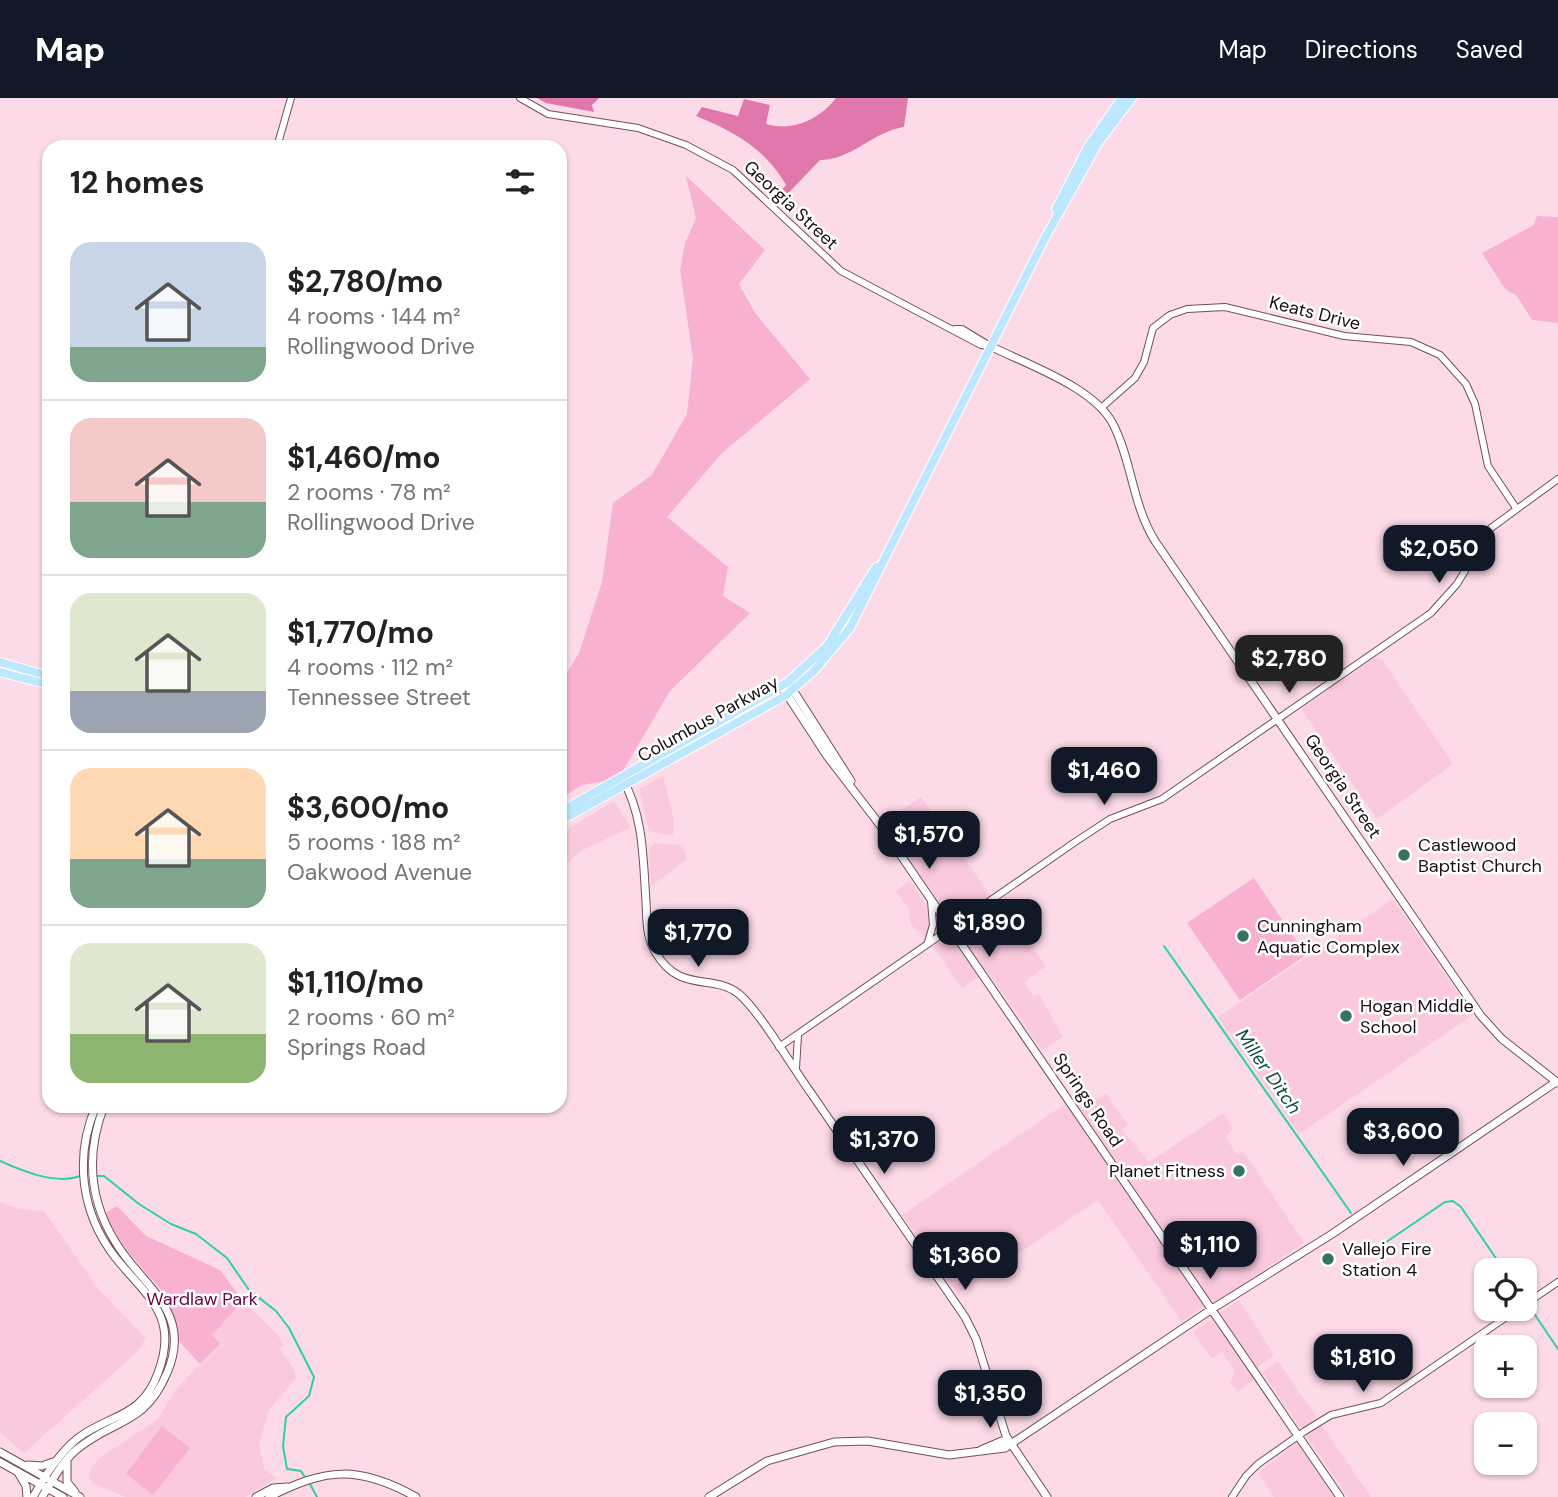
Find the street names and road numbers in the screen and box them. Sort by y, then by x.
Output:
street label: Georgia Street [739,155,843,255]
street label: Keats Drive [1267,290,1363,336]
street label: Columbus Parkway [633,670,783,768]
street label: Georgia Street [1299,729,1387,843]
street label: Springs Road [1048,1048,1128,1152]

